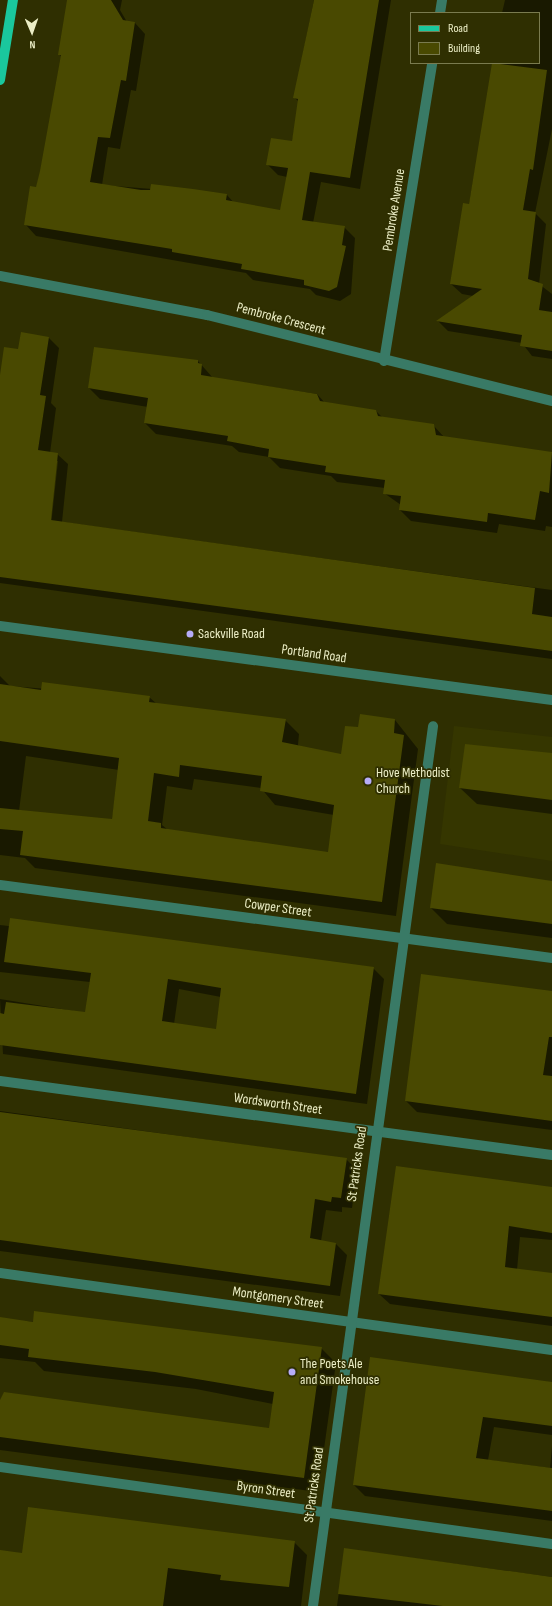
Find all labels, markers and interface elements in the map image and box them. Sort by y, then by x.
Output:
north arrow [12,12,52,52]
legend [410,12,540,64]
text: Road [448,21,468,36]
text: N [29,38,36,51]
text: Building [448,41,480,56]
street label: Pembroke Avenue [379,168,409,252]
street label: Pembroke Crescent [235,299,327,339]
place label: Sackville Road [198,626,265,642]
marker: Sackville Road [185,629,195,639]
street label: Portland Road [280,641,348,667]
place label: Hove Methodist Church [376,765,450,798]
marker: Hove Methodist Church [363,776,373,786]
street label: Cowper Street [243,895,313,921]
street label: Wordsworth Street [233,1089,323,1119]
street label: St Patricks Road [343,1125,371,1203]
street label: Montgomery Street [231,1283,325,1313]
place label: The Poets Ale and Smokehouse [300,1356,379,1388]
marker: The Poets Ale and Smokehouse [287,1367,297,1377]
street label: St Patricks Road [300,1446,328,1524]
street label: Byron Street [236,1478,296,1502]

